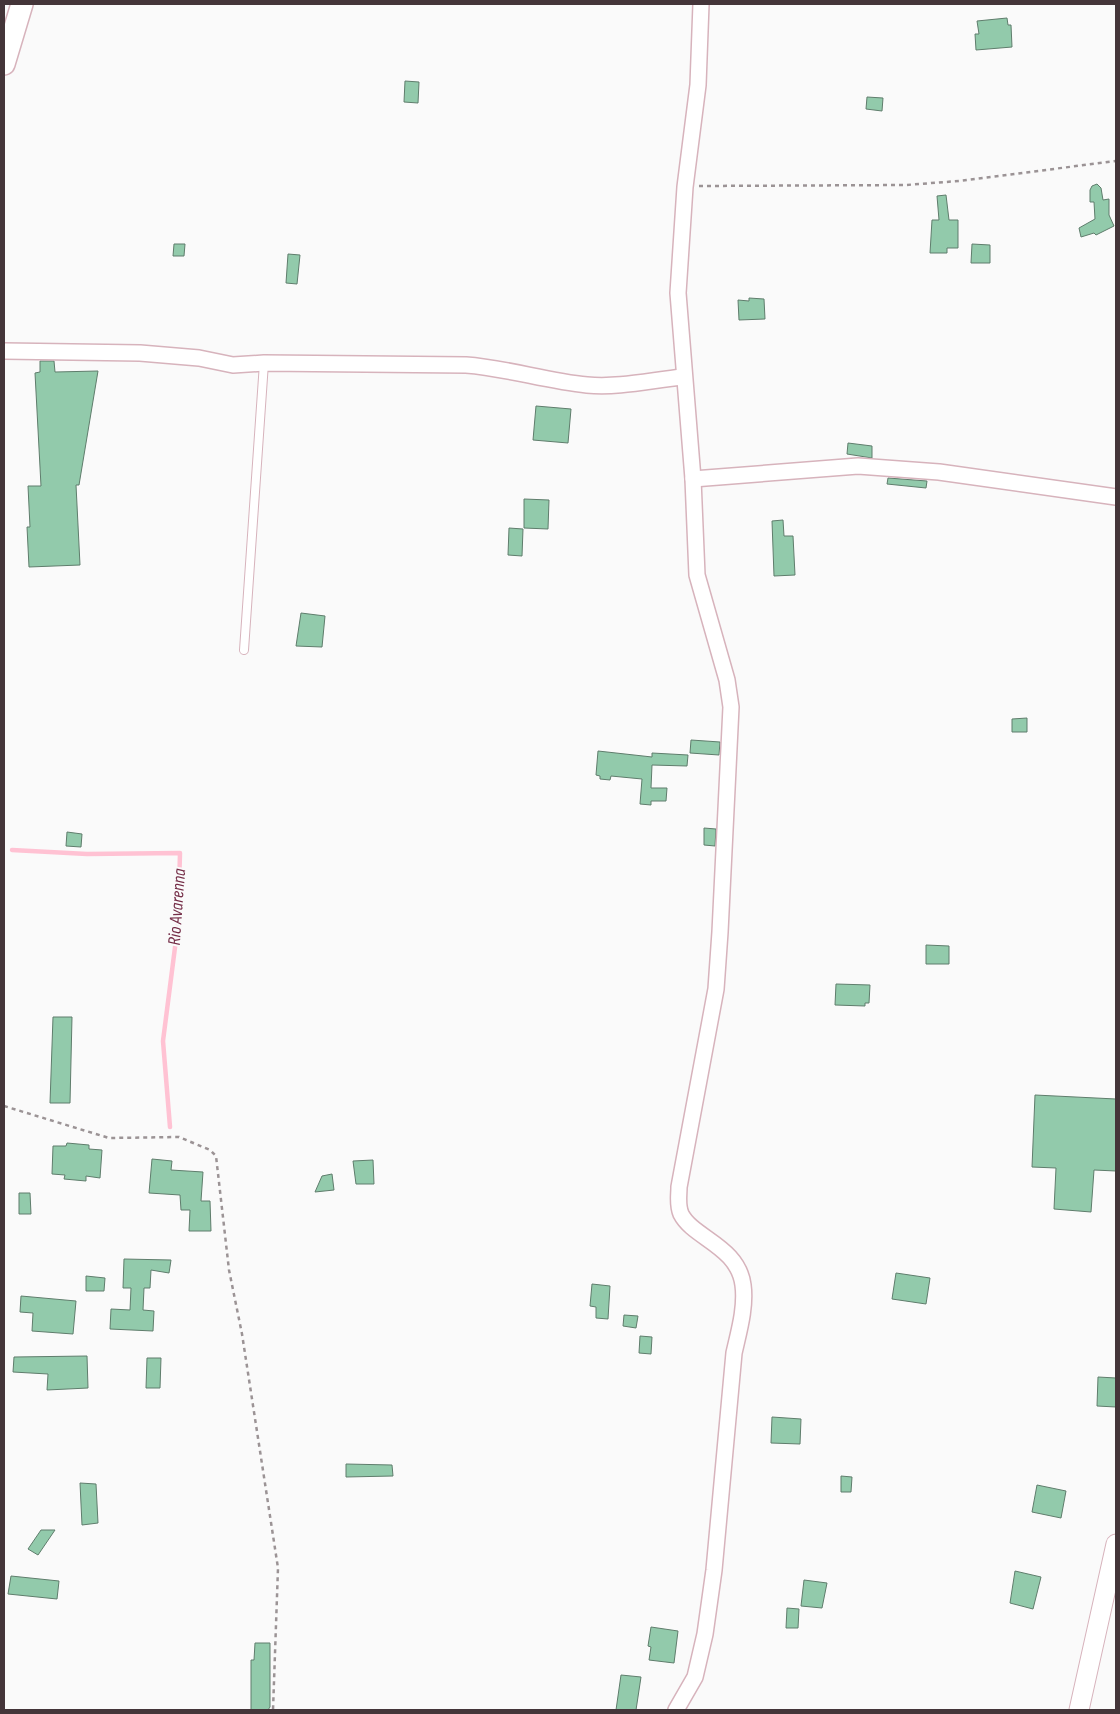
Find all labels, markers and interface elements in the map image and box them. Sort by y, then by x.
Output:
water label: Rio Avarenna [164,867,190,946]

